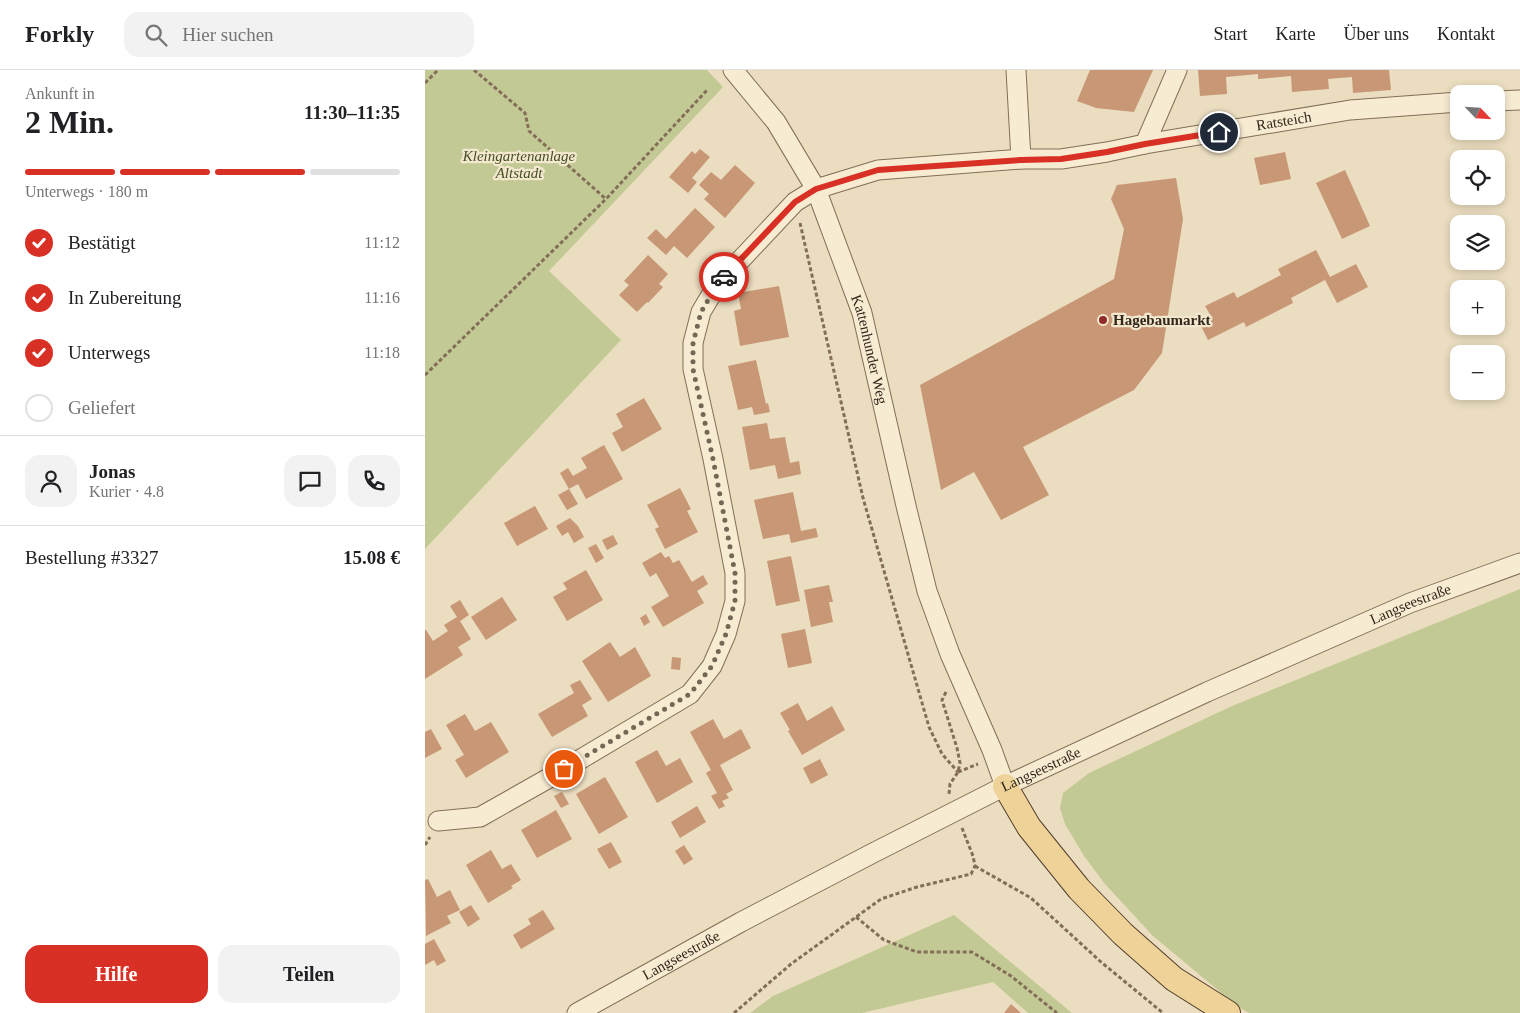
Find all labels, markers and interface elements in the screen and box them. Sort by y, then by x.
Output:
search box [124,12,474,57]
text: Forkly [25,21,94,47]
icon: search [142,21,170,49]
text: Hier suchen [182,24,274,45]
text: Start [1214,24,1248,44]
text: Karte [1276,24,1316,44]
text: Über uns [1344,24,1409,44]
text: Kontakt [1437,24,1495,44]
text: Ankunft in [25,85,95,102]
north arrow [1450,85,1505,140]
map controls [1450,85,1505,400]
text: 11:30–11:35 [304,102,400,123]
text: 2 Min. [25,104,114,140]
street label: Ratsteich [1255,108,1313,133]
pin [1198,111,1240,153]
icon: home [1205,118,1233,146]
park label: Kleingartenanlage Altstadt [462,148,576,181]
button: locate [1450,150,1505,205]
text: Unterwegs · 180 m [25,183,148,200]
button: layers [1450,215,1505,270]
icon: check [25,229,53,257]
text: Bestätigt [68,232,136,253]
text: 11:12 [364,234,400,251]
courier [699,252,749,302]
icon: car [710,263,738,291]
button: + [1450,280,1505,335]
icon: check [25,284,53,312]
text: In Zubereitung [68,287,181,308]
text: 11:16 [364,289,400,306]
street label: Kattenhunder Weg [848,292,891,406]
place label: Hagebaumarkt [1113,312,1211,328]
marker: Hagebaumarkt [1097,314,1109,326]
icon: check [25,339,53,367]
text: Unterwegs [68,342,150,363]
text: 11:18 [364,344,400,361]
button: − [1450,345,1505,400]
text: Geliefert [68,397,136,418]
button: person [25,455,77,507]
button: chat [284,455,336,507]
button: phone [348,455,400,507]
text: Jonas [89,461,135,482]
text: Kurier · 4.8 [89,483,164,500]
text: Bestellung #3327 [25,547,159,568]
text: 15.08 € [343,547,400,568]
street label: Langseestraße [1367,581,1453,628]
street label: Langseestraße [998,744,1083,795]
pin [543,748,585,790]
icon: bag [550,755,578,783]
street label: Langseestraße [640,927,723,983]
button: Hilfe [25,945,208,1003]
button: Teilen [218,945,400,1003]

